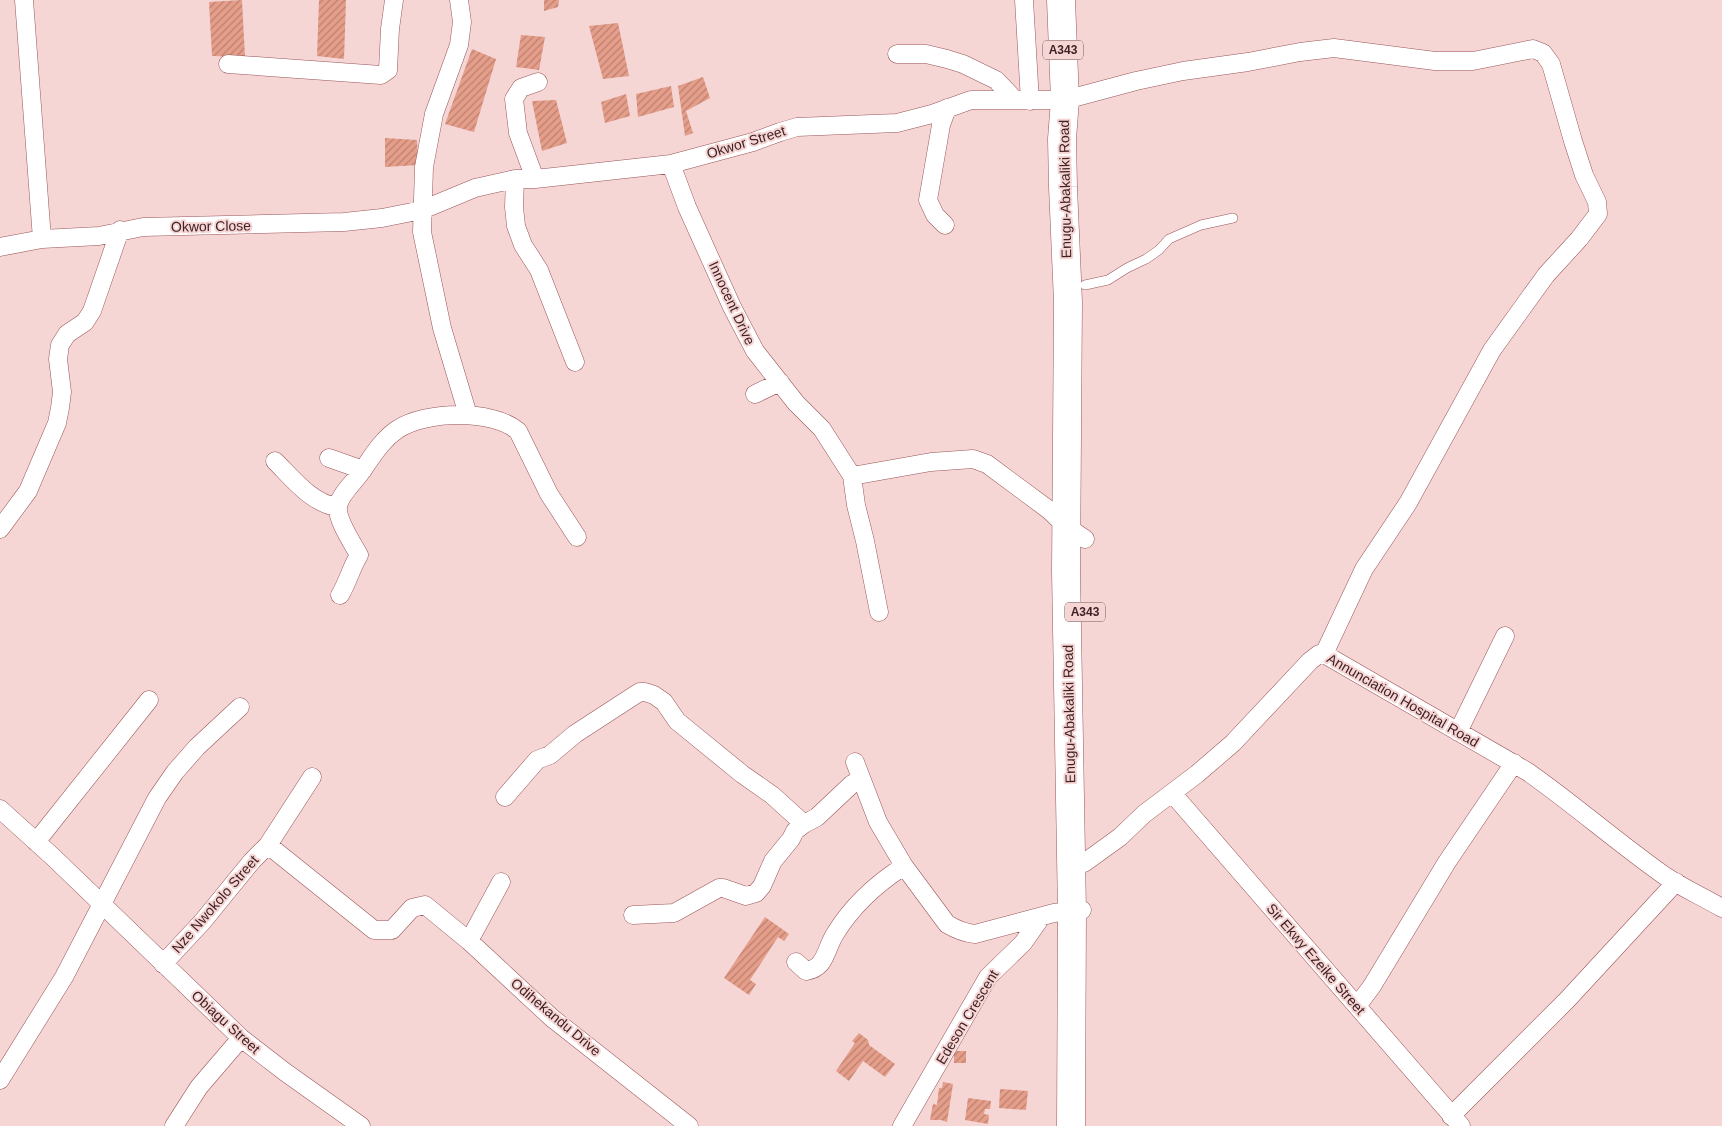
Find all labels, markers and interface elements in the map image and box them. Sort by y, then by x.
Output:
road number: A343 [1043,40,1083,60]
street label: Enugu-Abakaliki Road [1056,120,1074,258]
street label: Okwor Street [705,122,787,162]
street label: Okwor Close [171,217,251,235]
street label: Innocent Drive [706,259,758,347]
road number: A343 [1065,602,1105,622]
street label: Enugu-Abakaliki Road [1060,645,1078,783]
street label: Annunciation Hospital Road [1324,650,1482,750]
street label: Nze Nwokolo Street [168,852,262,956]
street label: Sir Ekwy Ezeike Street [1264,900,1369,1018]
street label: Edeson Crescent [932,967,1002,1067]
street label: Odihekandu Drive [508,975,604,1059]
street label: Obiagu Street [189,987,264,1057]

